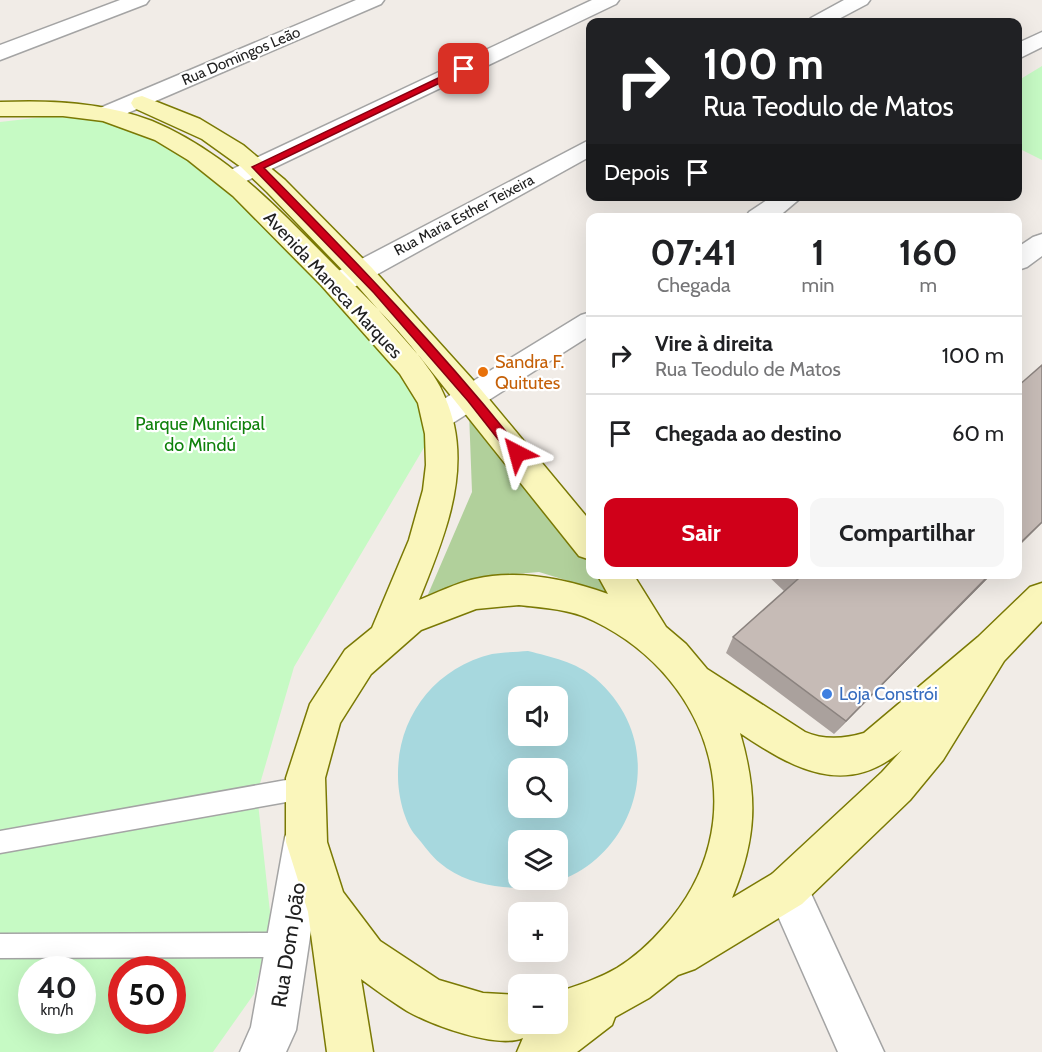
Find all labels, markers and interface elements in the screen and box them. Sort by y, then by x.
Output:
street label: Rua Domingos Leão [179,23,303,89]
text: 100 m [703,38,824,90]
icon: right [604,42,682,120]
pin [438,43,489,94]
icon: arrive [447,52,480,85]
text: Rua Teodulo de Matos [703,90,954,123]
icon: arrive [681,156,714,189]
text: Depois [604,159,669,186]
street label: Rua Maria Esther Teixeira [391,170,538,259]
street label: Avenida Maneca Marques [259,207,407,363]
text: 07:41 [650,230,737,274]
text: 1 [811,230,825,274]
text: 160 [899,230,958,274]
text: Chegada [657,273,731,297]
text: min [802,273,835,297]
text: m [919,273,937,297]
text: Vire à direita [655,330,773,357]
icon: right [604,339,637,372]
text: 100 m [942,342,1004,369]
place label: Sandra F. Quitutes [495,351,564,394]
text: Rua Teodulo de Matos [655,357,841,381]
marker: Sandra F. Quitutes [476,365,490,379]
park label: Parque Municipal do Mindú [135,413,265,456]
icon: arrive [604,417,637,450]
text: Chegada ao destino [655,420,841,447]
text: 60 m [952,420,1004,447]
position arrow [485,421,549,485]
button: Sair [604,498,798,567]
button: Compartilhar [810,498,1004,567]
place label: Loja Constrói [839,683,938,705]
map controls [508,686,568,1034]
button: sound [508,686,568,746]
marker: Loja Constrói [820,687,834,701]
button: search [508,758,568,818]
button: layers [508,830,568,890]
street label: Rua Dom João [266,881,310,1009]
button: + [508,902,568,962]
speed limit sign: 50 [108,956,186,1034]
text: 40 [37,969,77,1006]
button: − [508,974,568,1034]
text: km/h [41,1001,73,1019]

